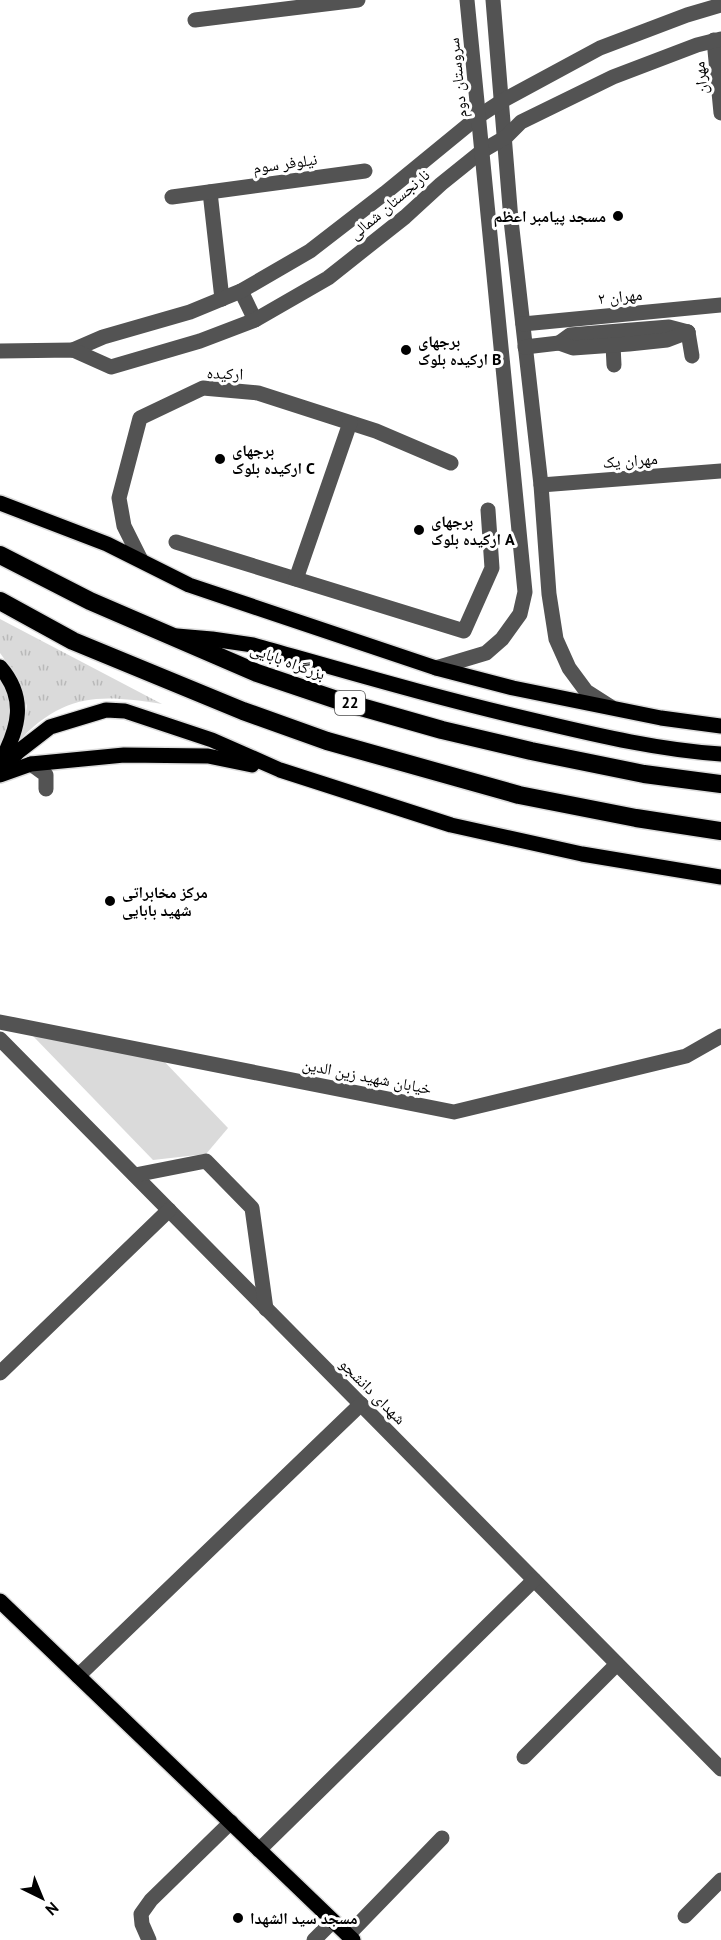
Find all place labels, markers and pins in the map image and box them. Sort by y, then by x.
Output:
place label: مسجد پیامبر اعظم [494,206,606,228]
marker: مسجد پیامبر اعظم [611,209,625,223]
place label: برجهای ارکیده بلوک B [418,331,502,369]
marker: برجهای ارکیده بلوک B [399,343,413,357]
place label: برجهای ارکیده بلوک C [232,440,315,478]
marker: برجهای ارکیده بلوک C [213,452,227,466]
place label: برجهای ارکیده بلوک A [431,511,515,549]
marker: برجهای ارکیده بلوک A [412,523,426,537]
place label: مرکز مخابراتی شهید بابایی [122,882,208,920]
marker: مرکز مخابراتی شهید بابایی [103,894,117,908]
place label: مسجد سید الشهدا [250,1908,358,1928]
marker: مسجد سید الشهدا [231,1911,245,1925]

